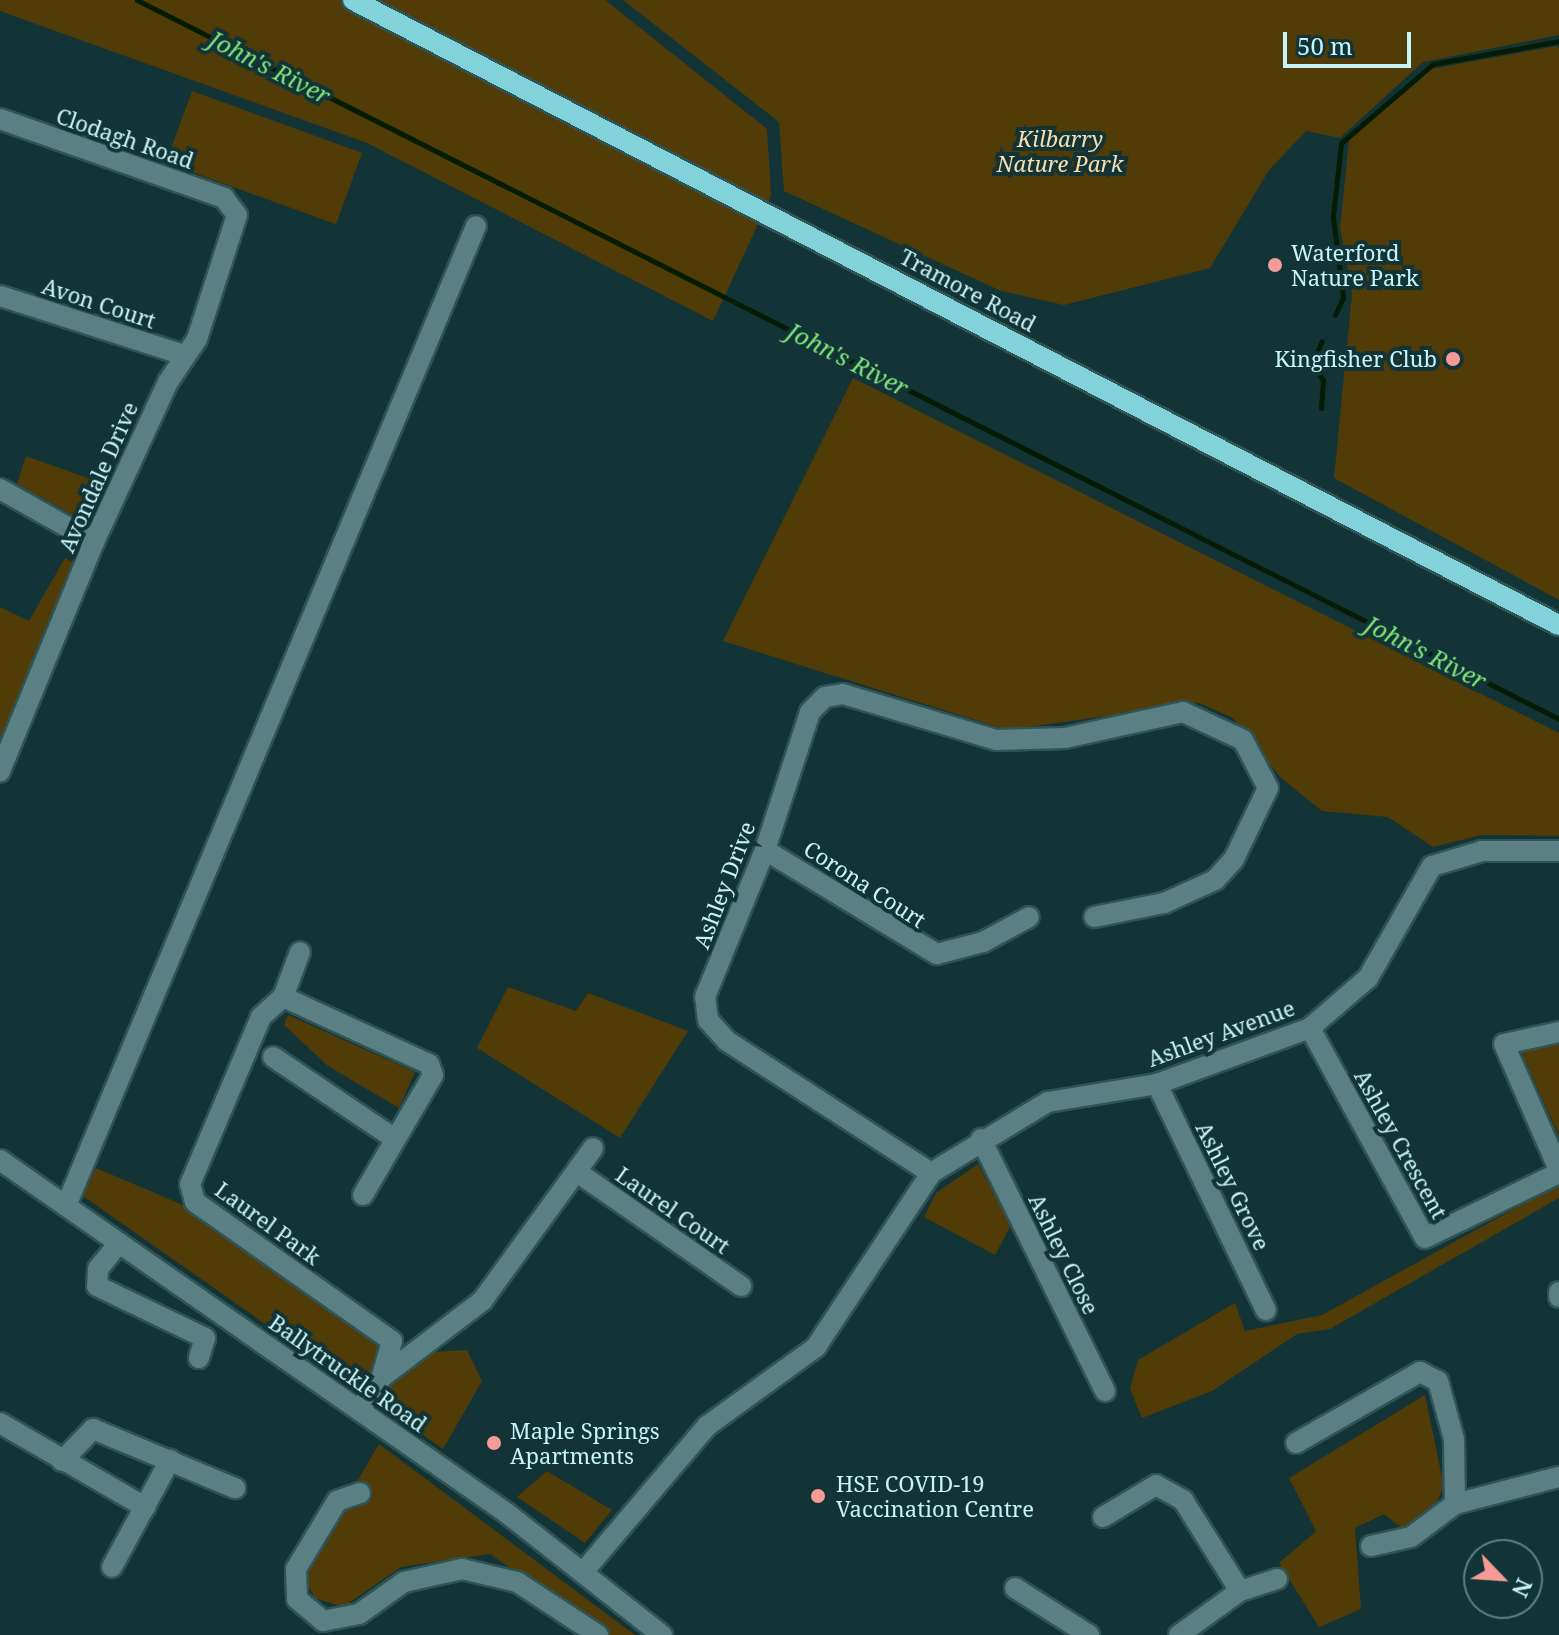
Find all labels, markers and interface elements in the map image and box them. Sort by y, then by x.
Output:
scale bar [1287,16,1415,66]
water label: John's River [205,24,335,110]
text: 50 m [1297,29,1353,62]
street label: Clodagh Road [53,102,197,174]
park label: Kilbarry Nature Park [997,125,1123,176]
place label: Waterford Nature Park [1291,239,1419,290]
street label: Tramore Road [896,243,1040,337]
marker: Waterford Nature Park [1266,256,1284,274]
street label: Avon Court [39,272,159,334]
water label: John's River [783,316,913,402]
place label: Kingfisher Club [1274,346,1437,372]
marker: Kingfisher Club [1444,350,1462,368]
street label: Avondale Drive [53,398,143,556]
water label: John's River [1361,609,1491,695]
street label: Ashley Drive [688,818,760,952]
street label: Corona Court [799,835,931,933]
street label: Ashley Avenue [1144,994,1298,1072]
street label: Ashley Crescent [1349,1065,1453,1223]
street label: Ashley Grove [1191,1118,1275,1254]
street label: Laurel Court [611,1161,735,1259]
street label: Laurel Park [210,1176,326,1270]
street label: Ashley Close [1023,1189,1105,1319]
street label: Ballytruckle Road [264,1309,432,1437]
place label: Maple Springs Apartments [510,1417,660,1468]
marker: Maple Springs Apartments [485,1434,503,1452]
place label: HSE COVID-19 Vaccination Centre [836,1470,1034,1522]
marker: HSE COVID-19 Vaccination Centre [807,1485,829,1507]
north arrow [1463,1539,1543,1619]
text: N [1506,1574,1540,1602]

